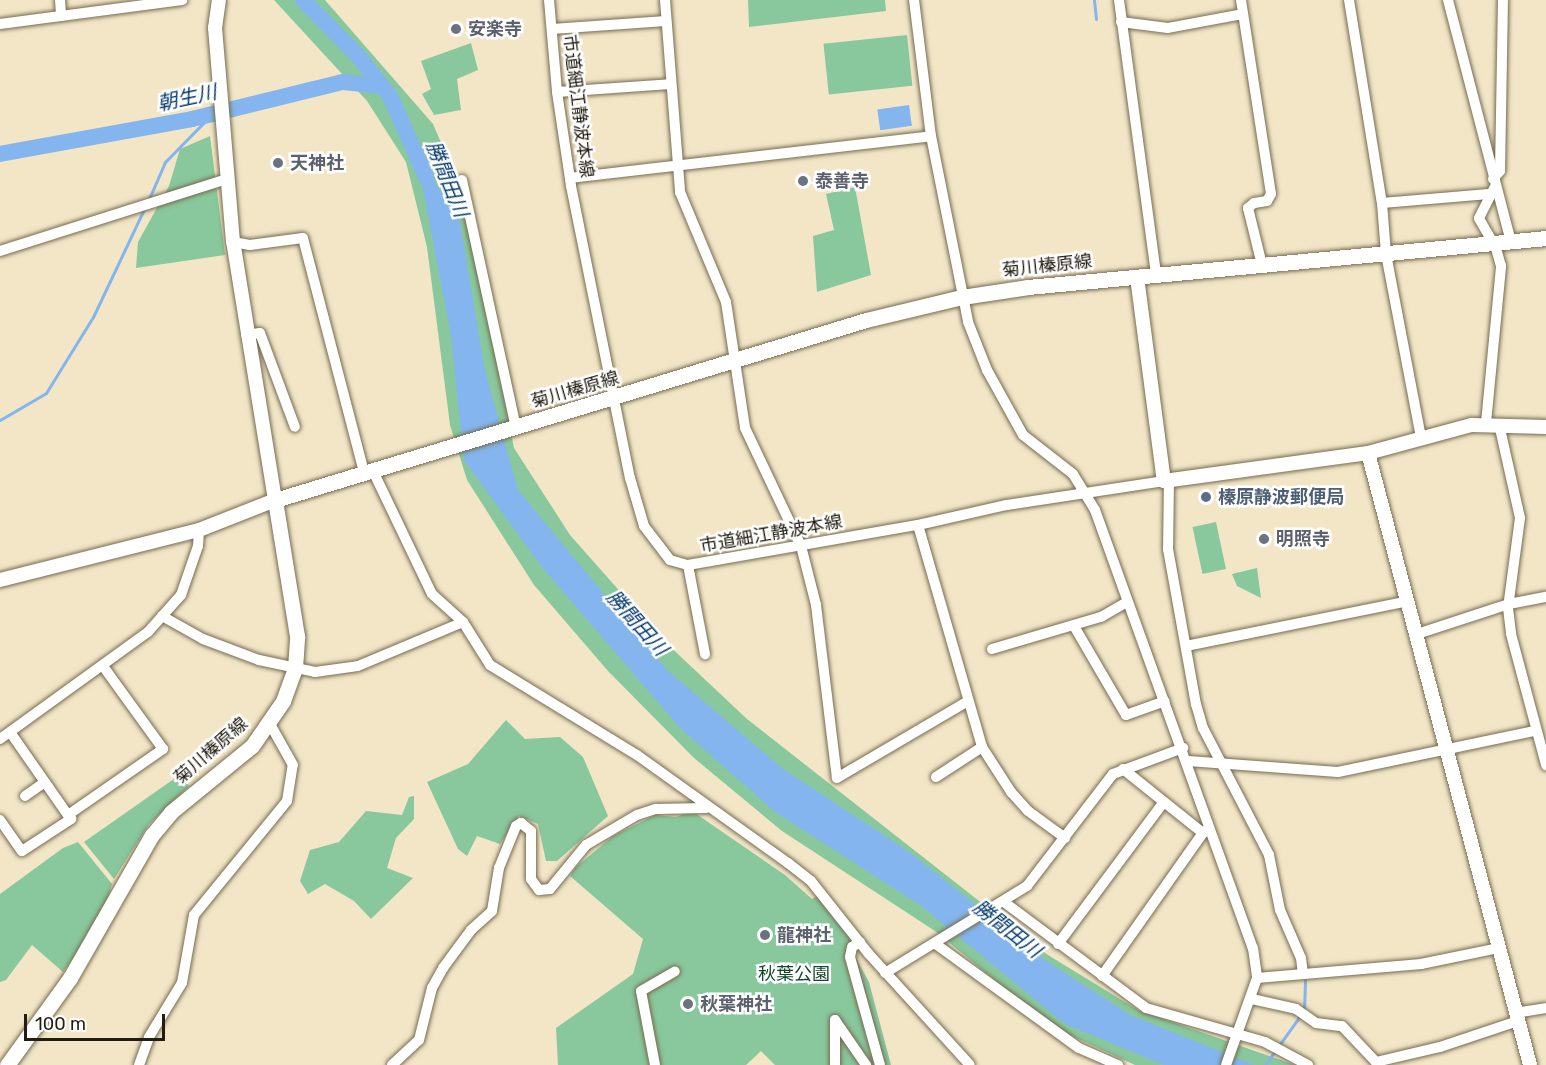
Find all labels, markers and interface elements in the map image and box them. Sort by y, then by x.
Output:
place label: 安楽寺 [468,18,522,40]
marker: 安楽寺 [449,22,463,36]
street label: 市道細江静波本線 [559,33,597,179]
water label: 朝生川 [155,80,219,116]
water label: 勝間田川 [421,137,473,221]
place label: 天神社 [290,152,344,174]
marker: 天神社 [271,156,285,170]
place label: 泰善寺 [815,170,869,192]
marker: 泰善寺 [796,174,810,188]
street label: 菊川榛原線 [1001,251,1093,281]
street label: 菊川榛原線 [529,367,621,413]
place label: 榛原静波郵便局 [1218,486,1344,508]
marker: 榛原静波郵便局 [1199,490,1213,504]
street label: 市道細江静波本線 [698,511,844,557]
place label: 明照寺 [1276,528,1330,550]
marker: 明照寺 [1257,532,1271,546]
water label: 勝間田川 [601,585,673,661]
street label: 菊川榛原線 [170,713,252,789]
water label: 勝間田川 [968,895,1046,963]
place label: 龍神社 [777,924,831,946]
marker: 龍神社 [758,928,772,942]
park label: 秋葉公園 [758,963,830,985]
place label: 秋葉神社 [700,993,772,1015]
marker: 秋葉神社 [681,997,695,1011]
scale bar [27,1002,168,1040]
text: 100 m [35,1013,86,1035]

